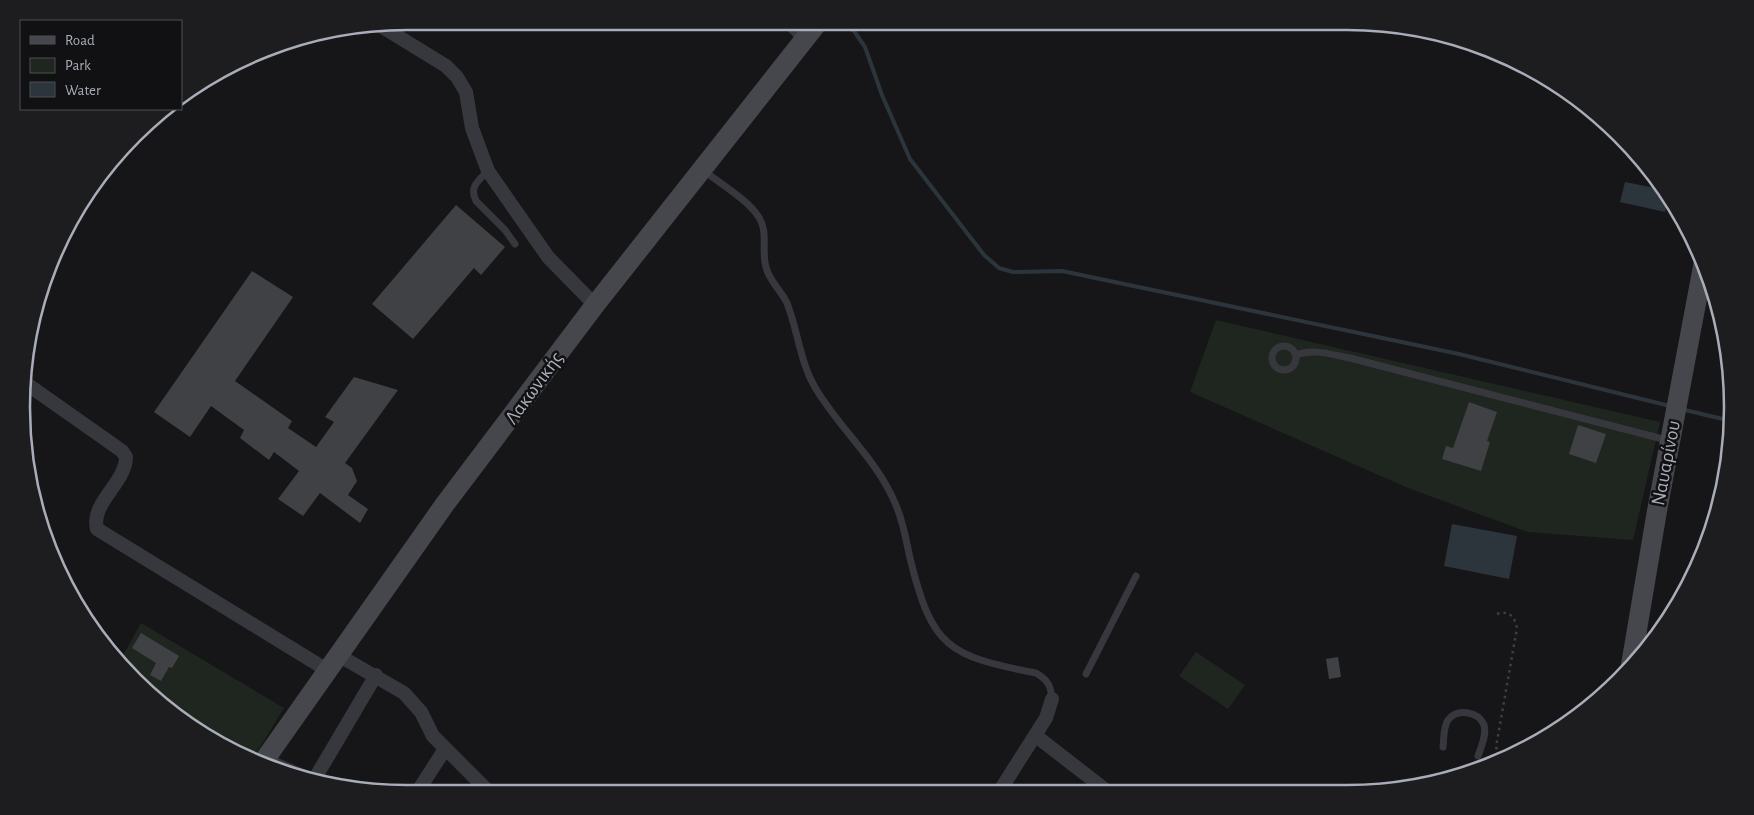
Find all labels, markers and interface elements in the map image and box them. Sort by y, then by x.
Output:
legend [20,20,182,110]
text: Road [65,33,95,48]
text: Park [65,58,91,73]
text: Water [65,83,101,98]
street label: Λακωνικής [501,348,567,428]
street label: Ναυαρίνου [1648,419,1684,507]

